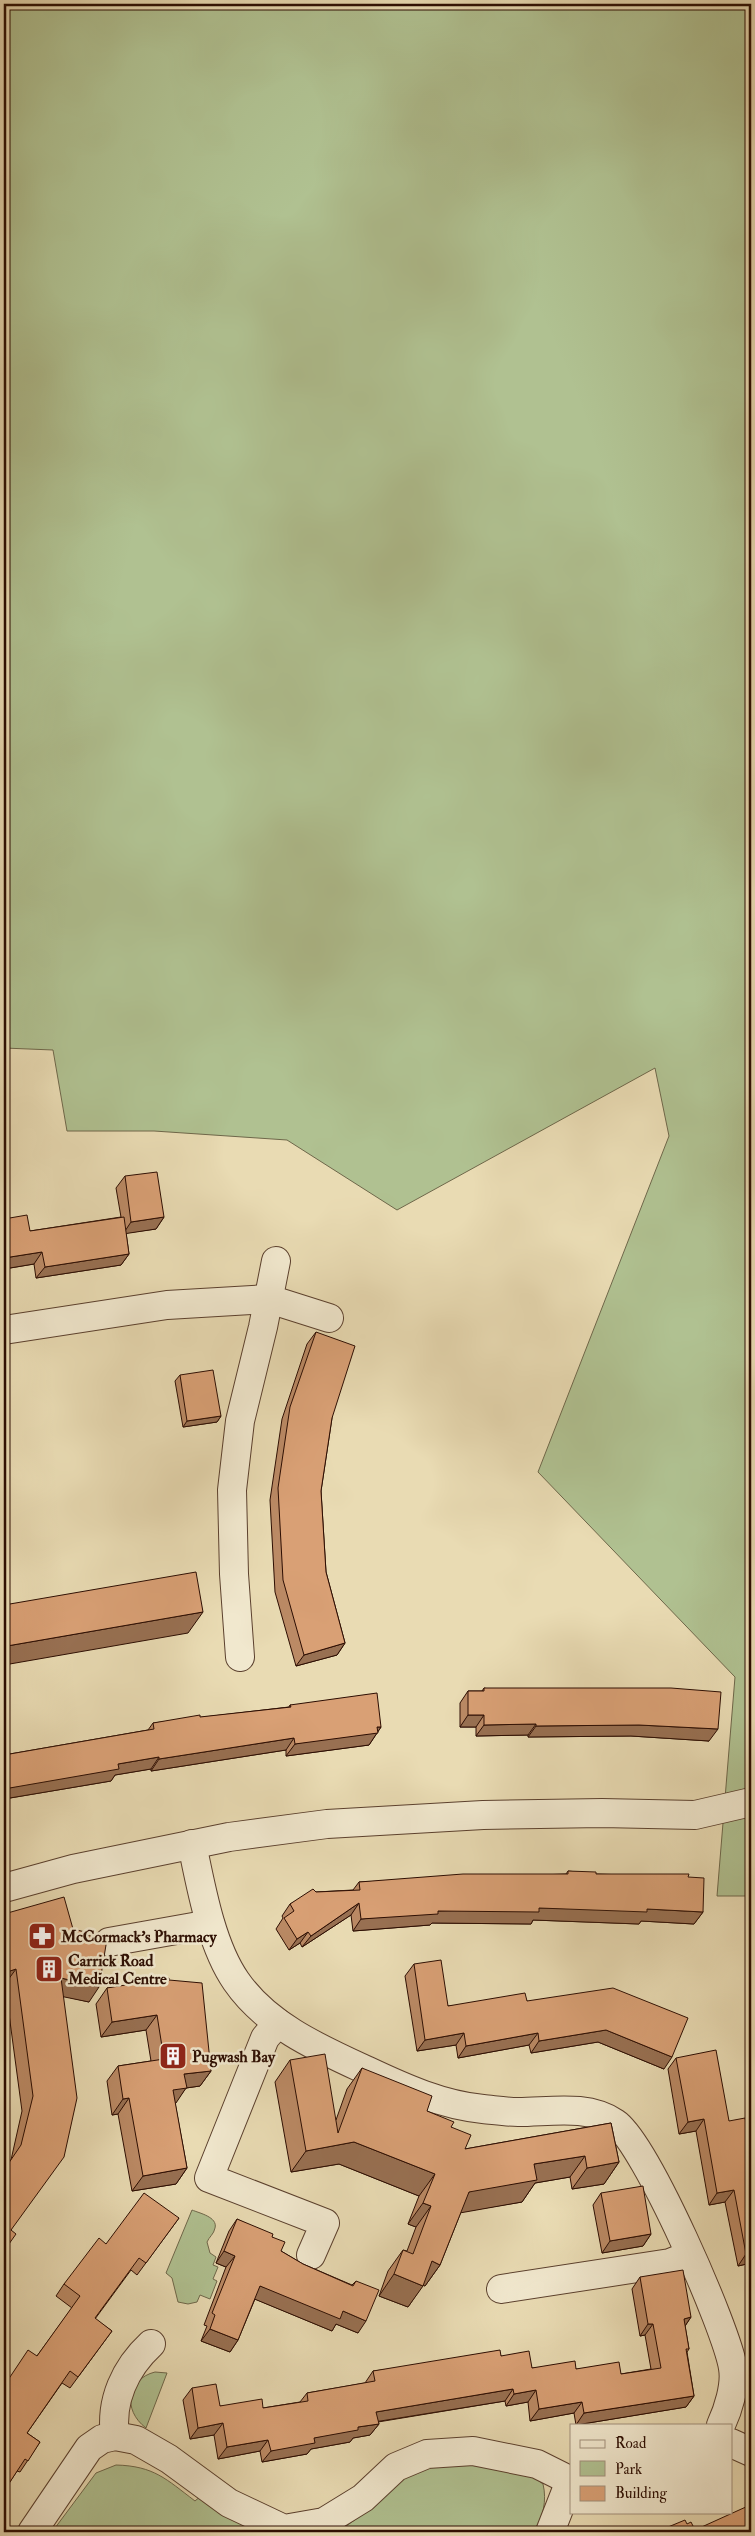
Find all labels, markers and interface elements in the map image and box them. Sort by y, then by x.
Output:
pharmacy icon: McCormack's Pharmacy [27,1921,57,1951]
place label: McCormack's Pharmacy [60,1927,218,1948]
place label: Carrick Road Medical Centre [67,1951,167,1989]
building icon: Carrick Road Medical Centre [34,1954,64,1984]
building icon: Pugwash Bay [158,2041,188,2071]
place label: Pugwash Bay [192,2047,276,2068]
legend [570,2424,732,2514]
text: Road [615,2434,647,2453]
text: Park [615,2460,642,2479]
text: Building [615,2484,667,2503]

